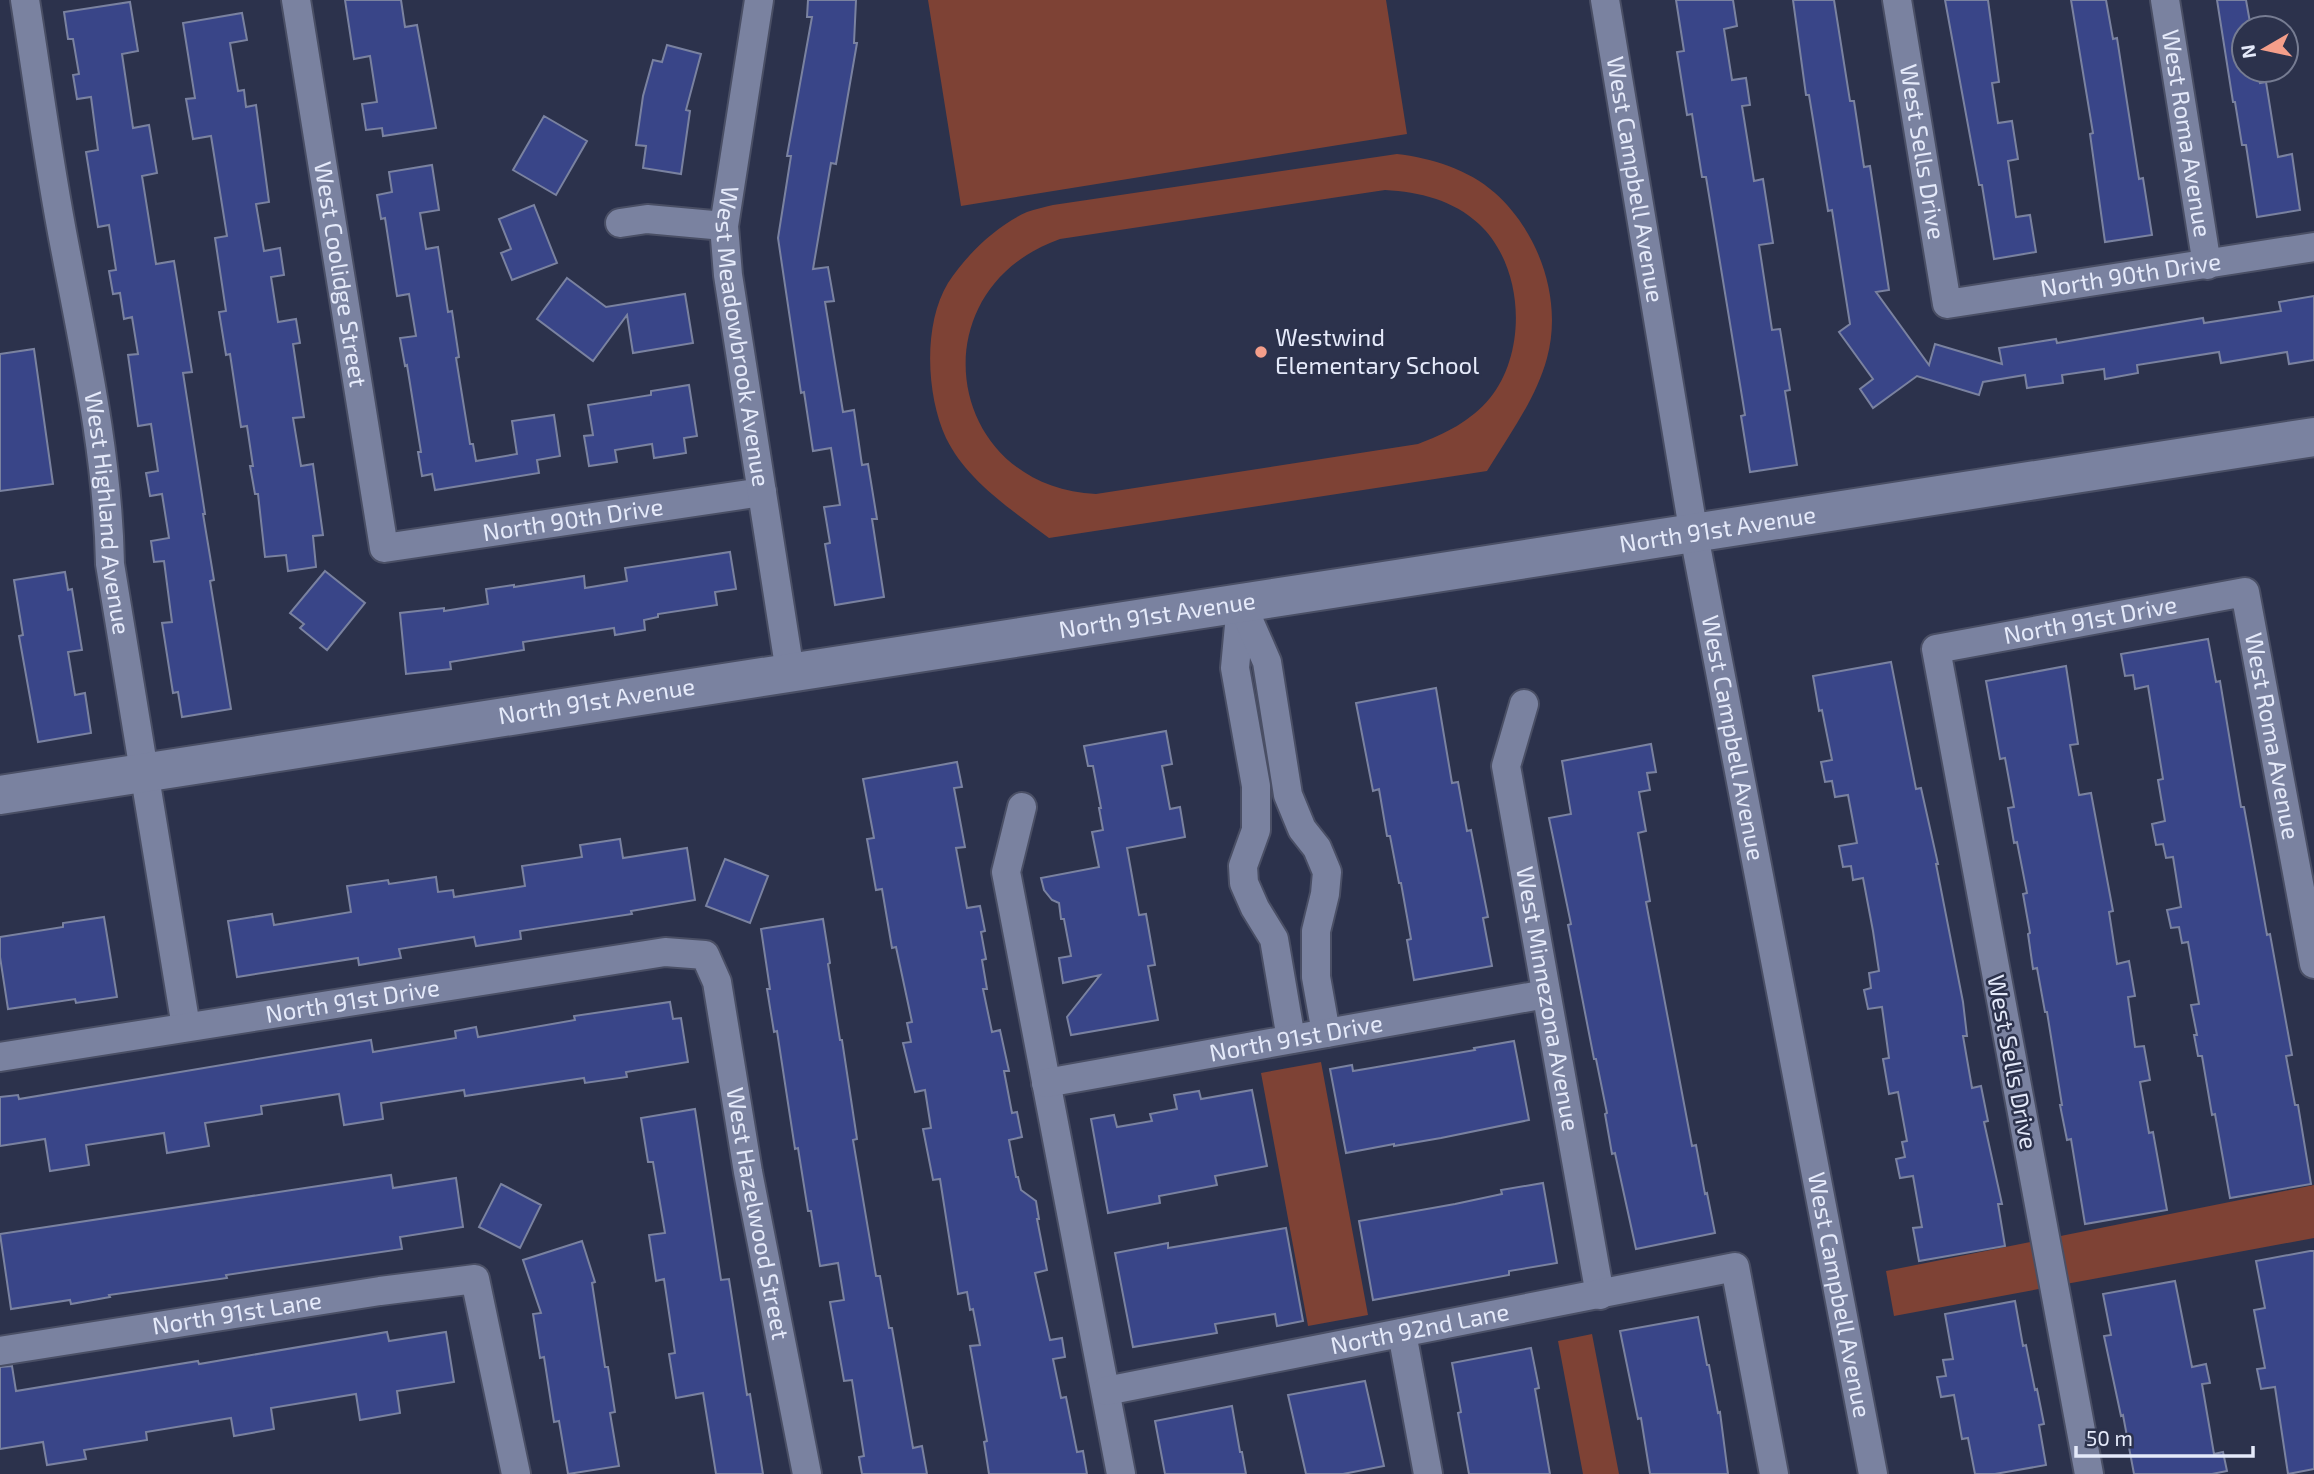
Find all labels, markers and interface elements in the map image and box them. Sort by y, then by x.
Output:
north arrow [2230,14,2300,84]
street label: West Roma Avenue [2157,27,2218,239]
text: N [2235,43,2260,60]
street label: West Campbell Avenue [1602,54,1671,305]
street label: West Sells Drive [1895,62,1952,241]
street label: West Coolidge Street [309,159,374,389]
street label: West Meadowbrook Avenue [711,184,777,488]
street label: North 90th Drive [2038,246,2223,302]
place label: Westwind Elementary School [1275,322,1479,379]
marker: Westwind Elementary School [1253,344,1269,360]
street label: West Highland Avenue [79,389,137,637]
street label: North 90th Drive [480,491,665,546]
street label: North 91st Avenue [1617,499,1818,558]
street label: North 91st Avenue [1057,585,1257,643]
street label: North 91st Drive [2001,589,2179,649]
street label: West Campbell Avenue [1697,613,1772,863]
street label: West Roma Avenue [2240,630,2307,842]
street label: North 91st Avenue [496,671,697,730]
street label: West Minnezona Avenue [1511,864,1587,1133]
street label: North 91st Drive [263,972,441,1028]
street label: West Sells Drive [1982,972,2045,1151]
street label: North 91st Drive [1207,1007,1385,1067]
street label: West Hazelwood Street [721,1085,796,1342]
street label: West Campbell Avenue [1803,1170,1878,1420]
street label: North 91st Lane [150,1284,324,1340]
street label: North 92nd Lane [1328,1296,1511,1359]
scale bar [2076,1414,2253,1458]
text: 50 m [2086,1425,2133,1450]

